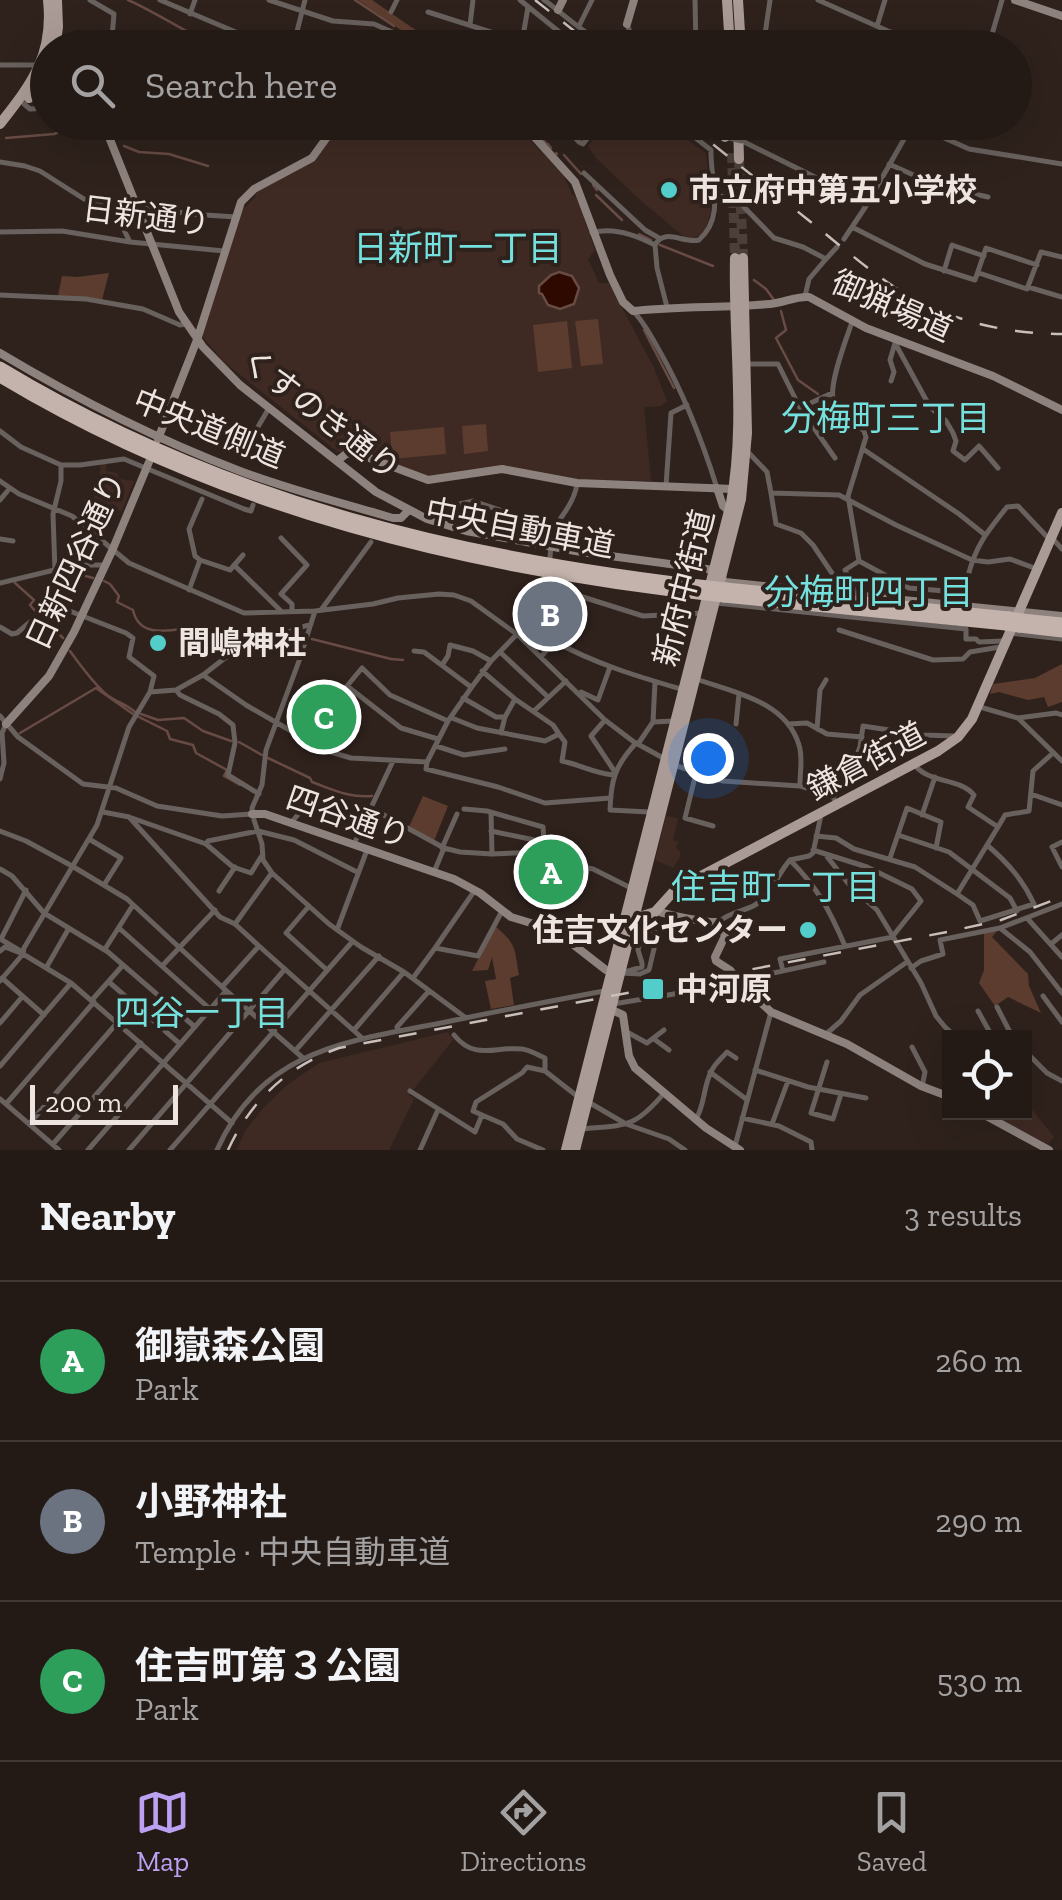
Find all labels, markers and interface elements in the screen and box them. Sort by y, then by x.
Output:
search box [30,30,1032,140]
icon: search [65,58,120,113]
text: Search here [145,62,337,108]
place label: 市立府中第五小学校 [689,171,977,209]
marker: 市立府中第五小学校 [658,179,680,201]
street label: 日新通り [80,189,212,243]
district label: 日新町一丁目 [353,227,563,269]
street label: 御猟場道 [826,263,958,349]
street label: くすのき通り [234,340,408,488]
street label: 中央道側道 [128,380,290,476]
district label: 分梅町三丁目 [781,397,991,439]
street label: 日新四谷通り [18,466,134,656]
street label: 中央自動車道 [422,491,618,565]
street label: 新府中街道 [646,506,722,670]
district label: 分梅町四丁目 [764,571,974,613]
pin: B [518,576,582,652]
place label: 間嶋神社 [178,624,306,662]
marker: 間嶋神社 [147,632,169,654]
pin: C [292,680,356,754]
street label: 鎌倉街道 [801,714,931,808]
your location [683,733,734,784]
street label: 四谷通り [281,778,415,856]
pin: A [518,834,584,910]
district label: 住吉町一丁目 [671,866,881,908]
place label: 住吉文化センター [532,911,788,949]
marker: 住吉文化センター [797,919,819,941]
place label: 中河原 [676,970,772,1008]
marker: 中河原 [640,976,666,1002]
district label: 四谷一丁目 [114,992,290,1034]
map controls [942,1030,1032,1120]
button: locate [942,1030,1032,1120]
scale bar [30,1080,178,1124]
text: 200 m [45,1086,122,1119]
text: Nearby [40,1190,176,1241]
text: 3 results [904,1196,1022,1234]
text: 御嶽森公園 [135,1323,325,1369]
text: A [62,1342,83,1380]
text: 260 m [935,1342,1022,1380]
text: Park [135,1370,199,1408]
text: 小野神社 [135,1479,287,1525]
text: B [63,1502,82,1540]
text: 290 m [935,1502,1022,1540]
text: Temple · 中央自動車道 [135,1533,450,1571]
text: 住吉町第３公園 [135,1643,401,1689]
text: C [62,1662,83,1700]
text: 530 m [937,1662,1022,1700]
text: Park [135,1690,199,1728]
tab: Map [135,1785,190,1878]
tab: Directions [460,1785,587,1878]
tab: Saved [857,1785,927,1878]

